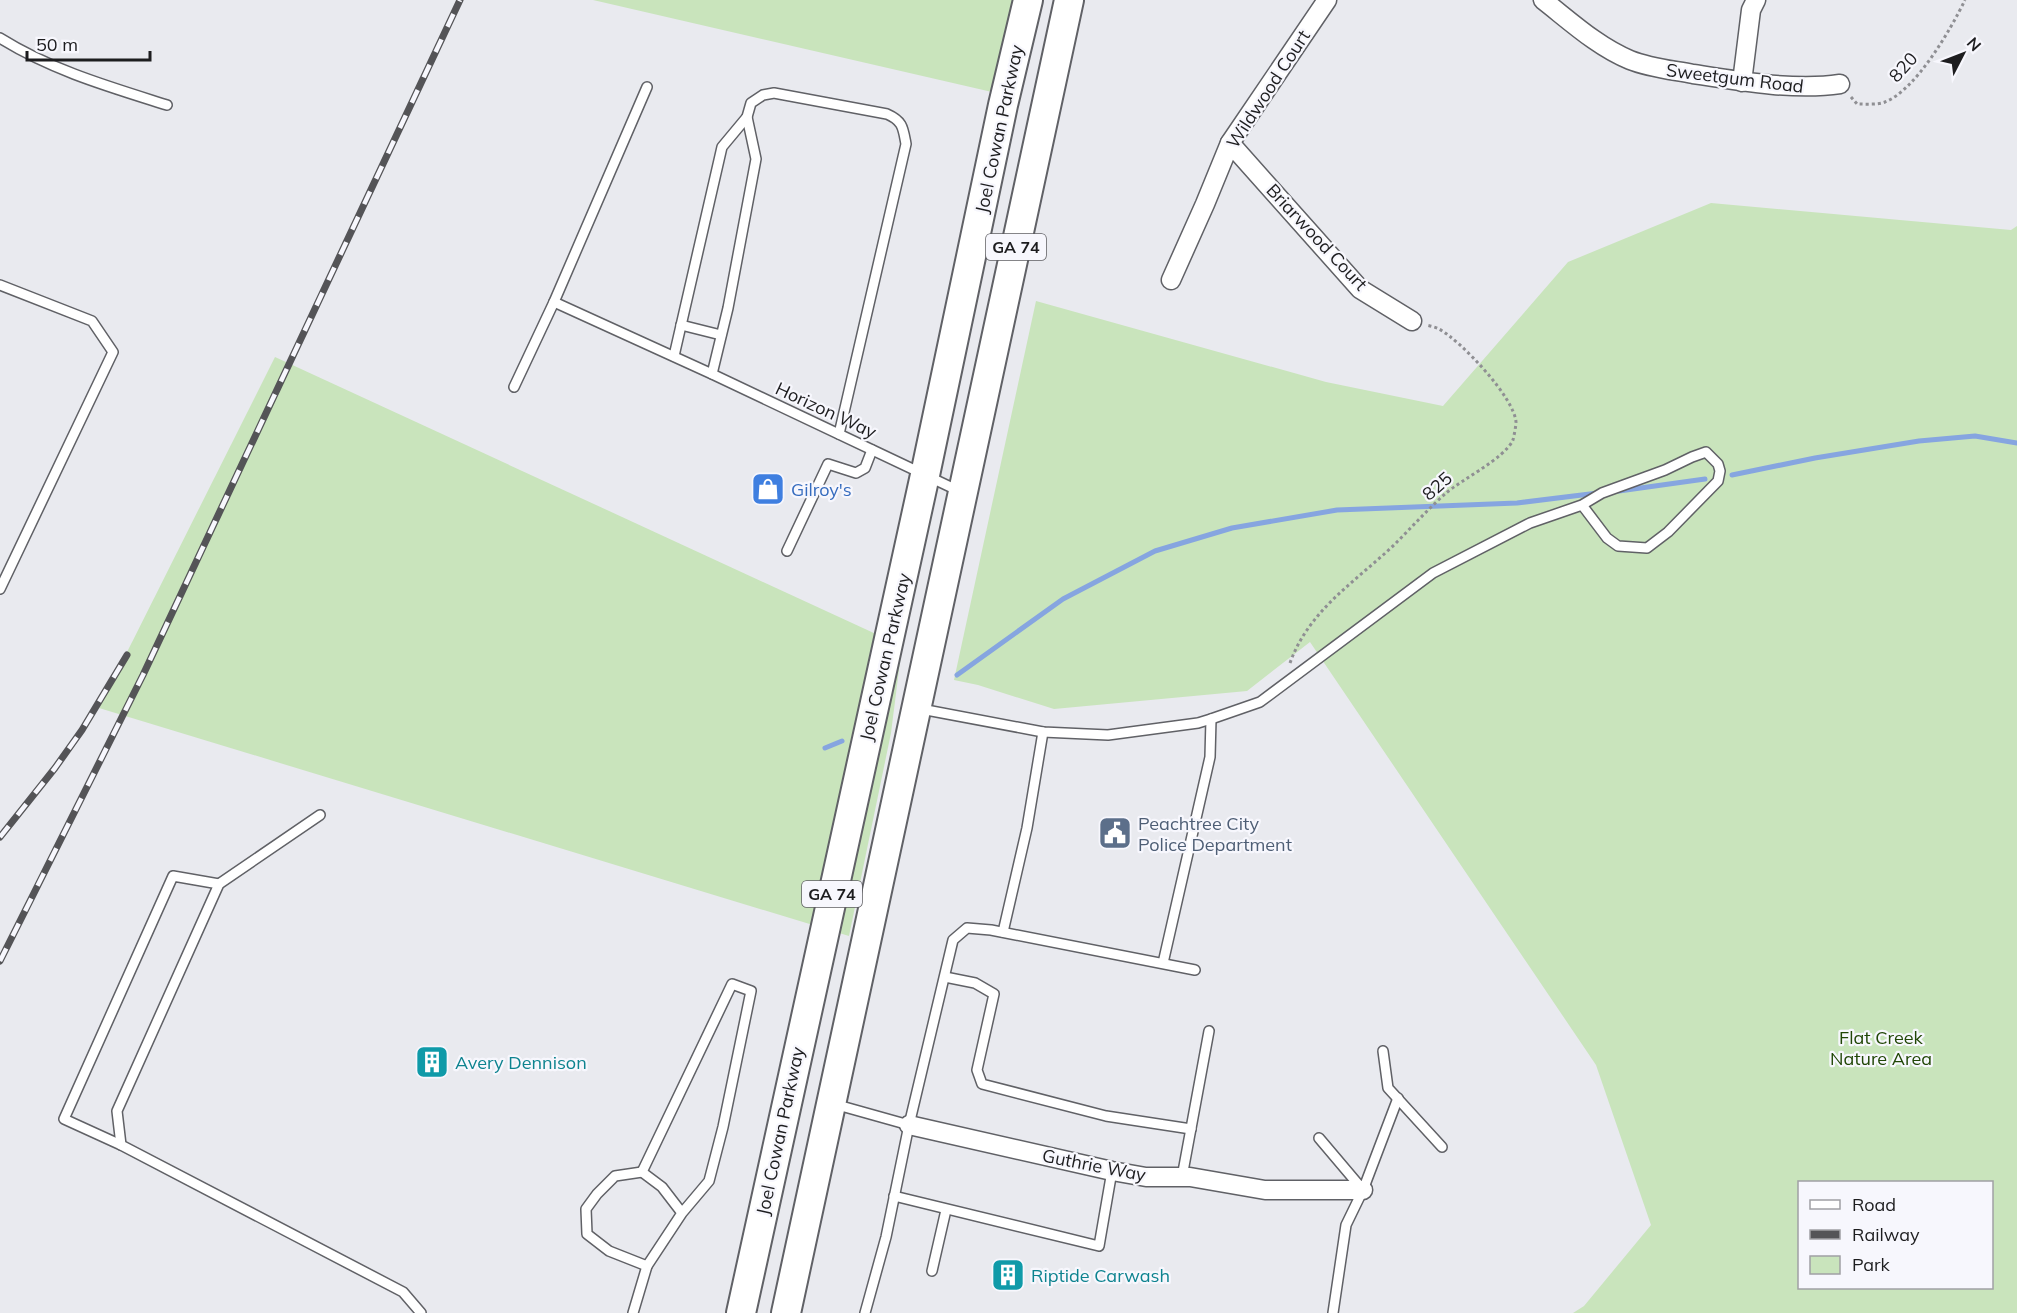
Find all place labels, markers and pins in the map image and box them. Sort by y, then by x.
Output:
shop icon: Gilroy's [750,471,786,507]
place label: Gilroy's [791,478,852,501]
place label: Peachtree City Police Department [1138,812,1292,856]
public building icon: Peachtree City Police Department [1097,815,1133,851]
building icon: Avery Dennison [414,1044,450,1080]
place label: Avery Dennison [455,1051,587,1074]
building icon: Riptide Carwash [990,1257,1026,1293]
place label: Riptide Carwash [1031,1264,1170,1287]

